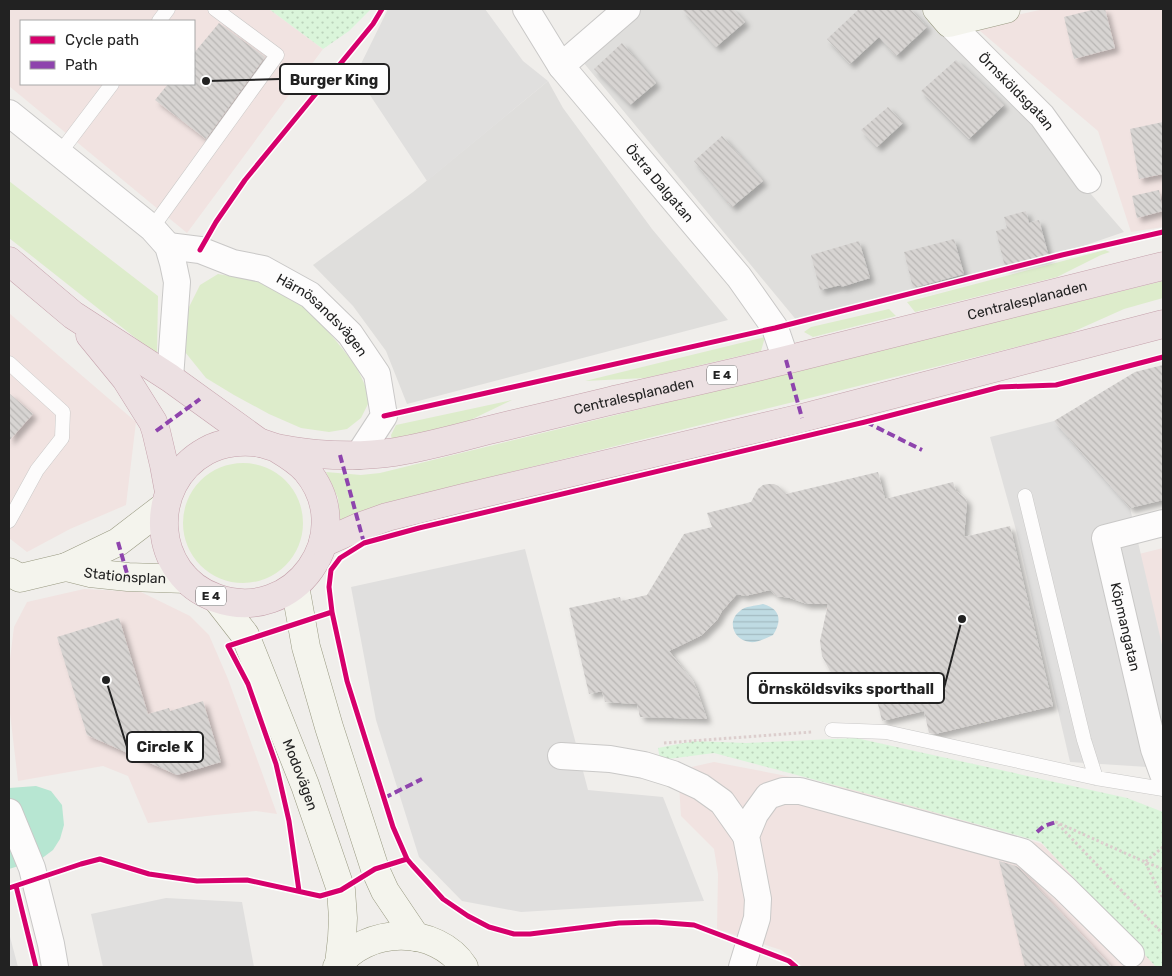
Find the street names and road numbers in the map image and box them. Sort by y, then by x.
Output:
street label: Örnsköldsgatan [975,49,1058,134]
street label: Östra Dalgatan [622,140,698,226]
street label: Härnösandsvägen [273,270,371,360]
street label: Centralesplanaden [966,277,1089,323]
road number: E 4 [707,366,737,384]
street label: Centralesplanaden [572,374,695,418]
street label: Stationsplan [82,563,167,587]
street label: Köpmangatan [1107,581,1144,673]
road number: E 4 [196,586,226,606]
street label: Modovägen [279,737,322,813]

